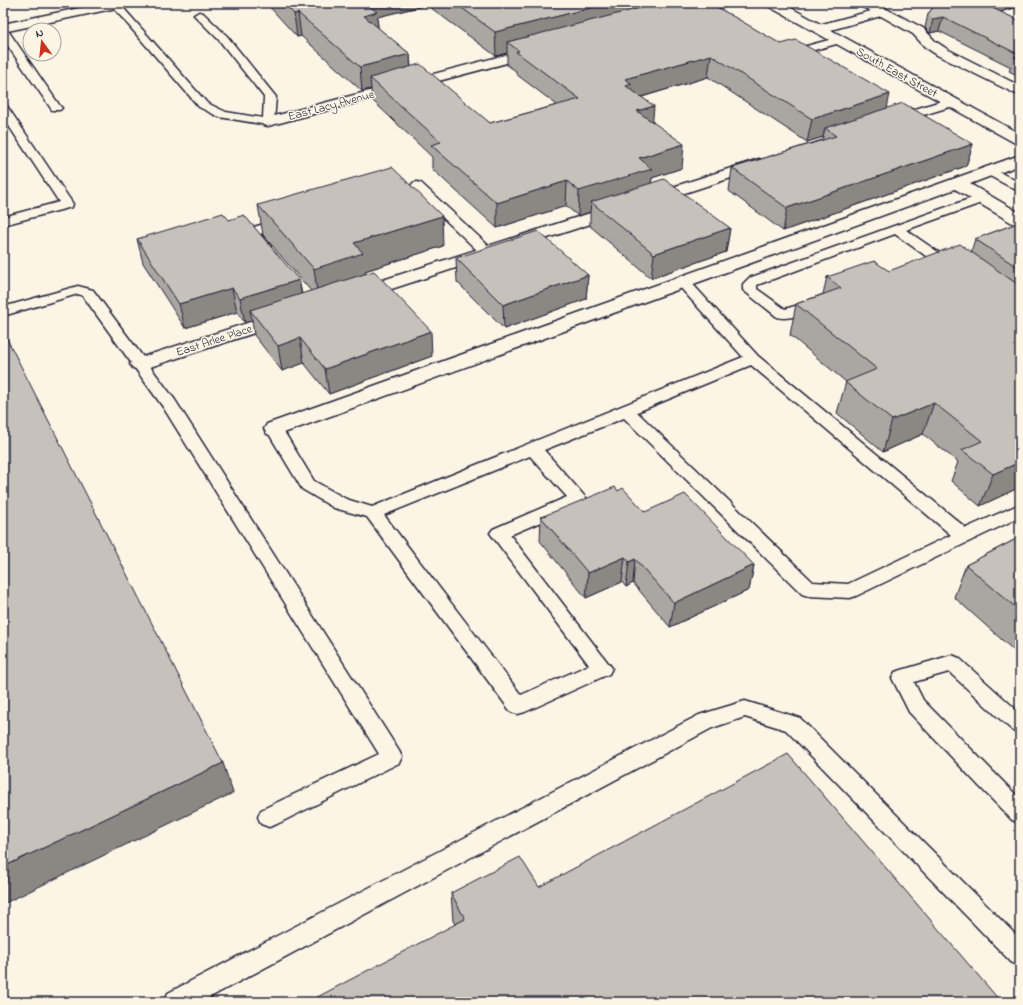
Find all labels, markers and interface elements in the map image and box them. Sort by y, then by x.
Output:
north arrow [22,22,62,62]
text: N [34,25,45,42]
street label: South East Street [853,43,941,103]
street label: East Lacy Avenue [286,86,377,127]
street label: East Arlee Place [174,320,255,362]

